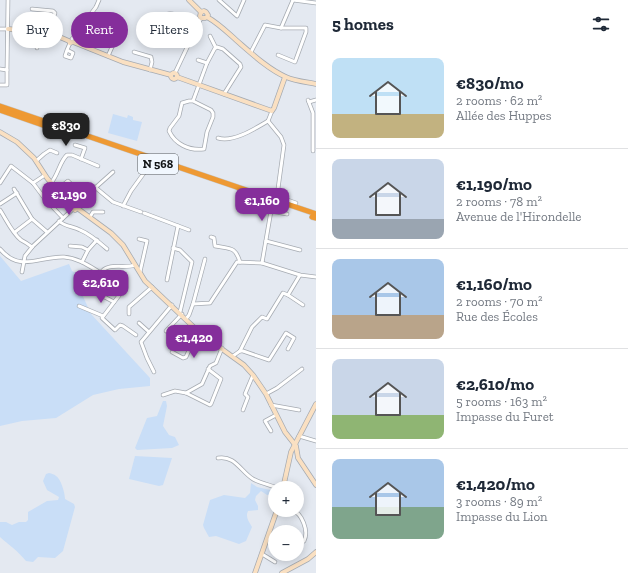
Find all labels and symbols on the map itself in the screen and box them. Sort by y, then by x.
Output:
pin: €830 [42,113,90,147]
road number: N 568 [138,154,178,174]
pin: €1,190 [36,182,102,216]
pin: €1,160 [229,188,295,222]
pin: €2,610 [68,270,134,304]
pin: €1,420 [161,325,227,359]

